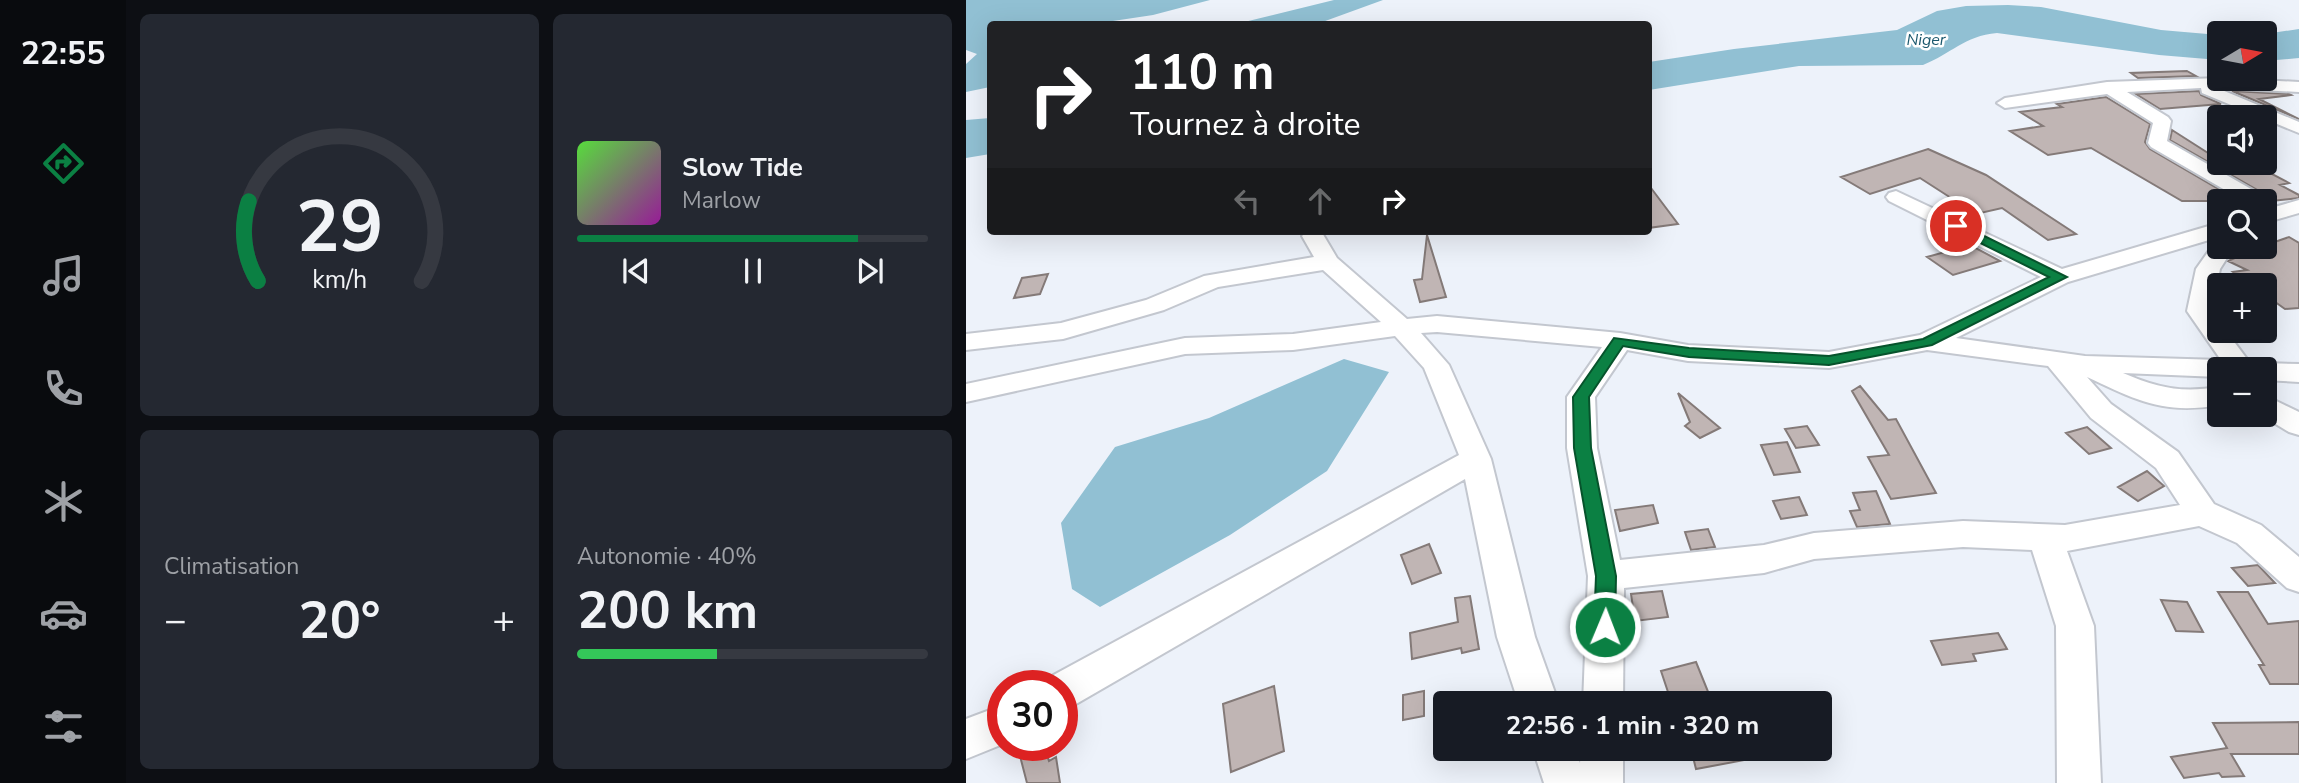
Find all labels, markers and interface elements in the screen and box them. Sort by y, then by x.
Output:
north arrow [2207,21,2277,91]
map controls [2207,21,2277,427]
water label: Niger [1906,29,1947,51]
text: 22:55 [21,32,105,75]
text: 110 m [1130,39,1274,106]
icon: right [1015,49,1106,140]
text: Tournez à droite [1130,103,1361,146]
button: sound [2207,105,2277,175]
icon: directions [39,139,88,188]
text: Slow Tide [682,150,803,185]
text: 29 [296,178,383,278]
icon: left [1228,182,1266,220]
icon: ahead [1301,182,1339,220]
icon: right [1374,182,1412,220]
text: Marlow [682,185,761,216]
button: search [2207,189,2277,259]
pin [1926,196,1986,256]
icon: arrive [1937,207,1975,245]
icon: music [39,251,88,300]
icon: previous [617,252,655,290]
icon: pause [734,252,772,290]
icon: next [851,252,889,290]
text: km/h [312,263,367,297]
button: + [2207,273,2277,343]
button: − [2207,357,2277,427]
icon: phone [39,364,88,413]
icon: climate [39,477,88,526]
text: Autonomie · 40% [577,541,757,572]
text: Climatisation [164,551,299,582]
text: 200 km [577,575,758,646]
text: 20° [298,585,381,656]
icon: car [39,589,88,638]
position arrow [1568,590,1642,664]
text: − [164,595,187,646]
text: + [492,595,515,646]
speed limit sign: 30 [987,670,1078,761]
icon: filters [39,702,88,751]
text: 22:56 · 1 min · 320 m [1506,708,1759,743]

